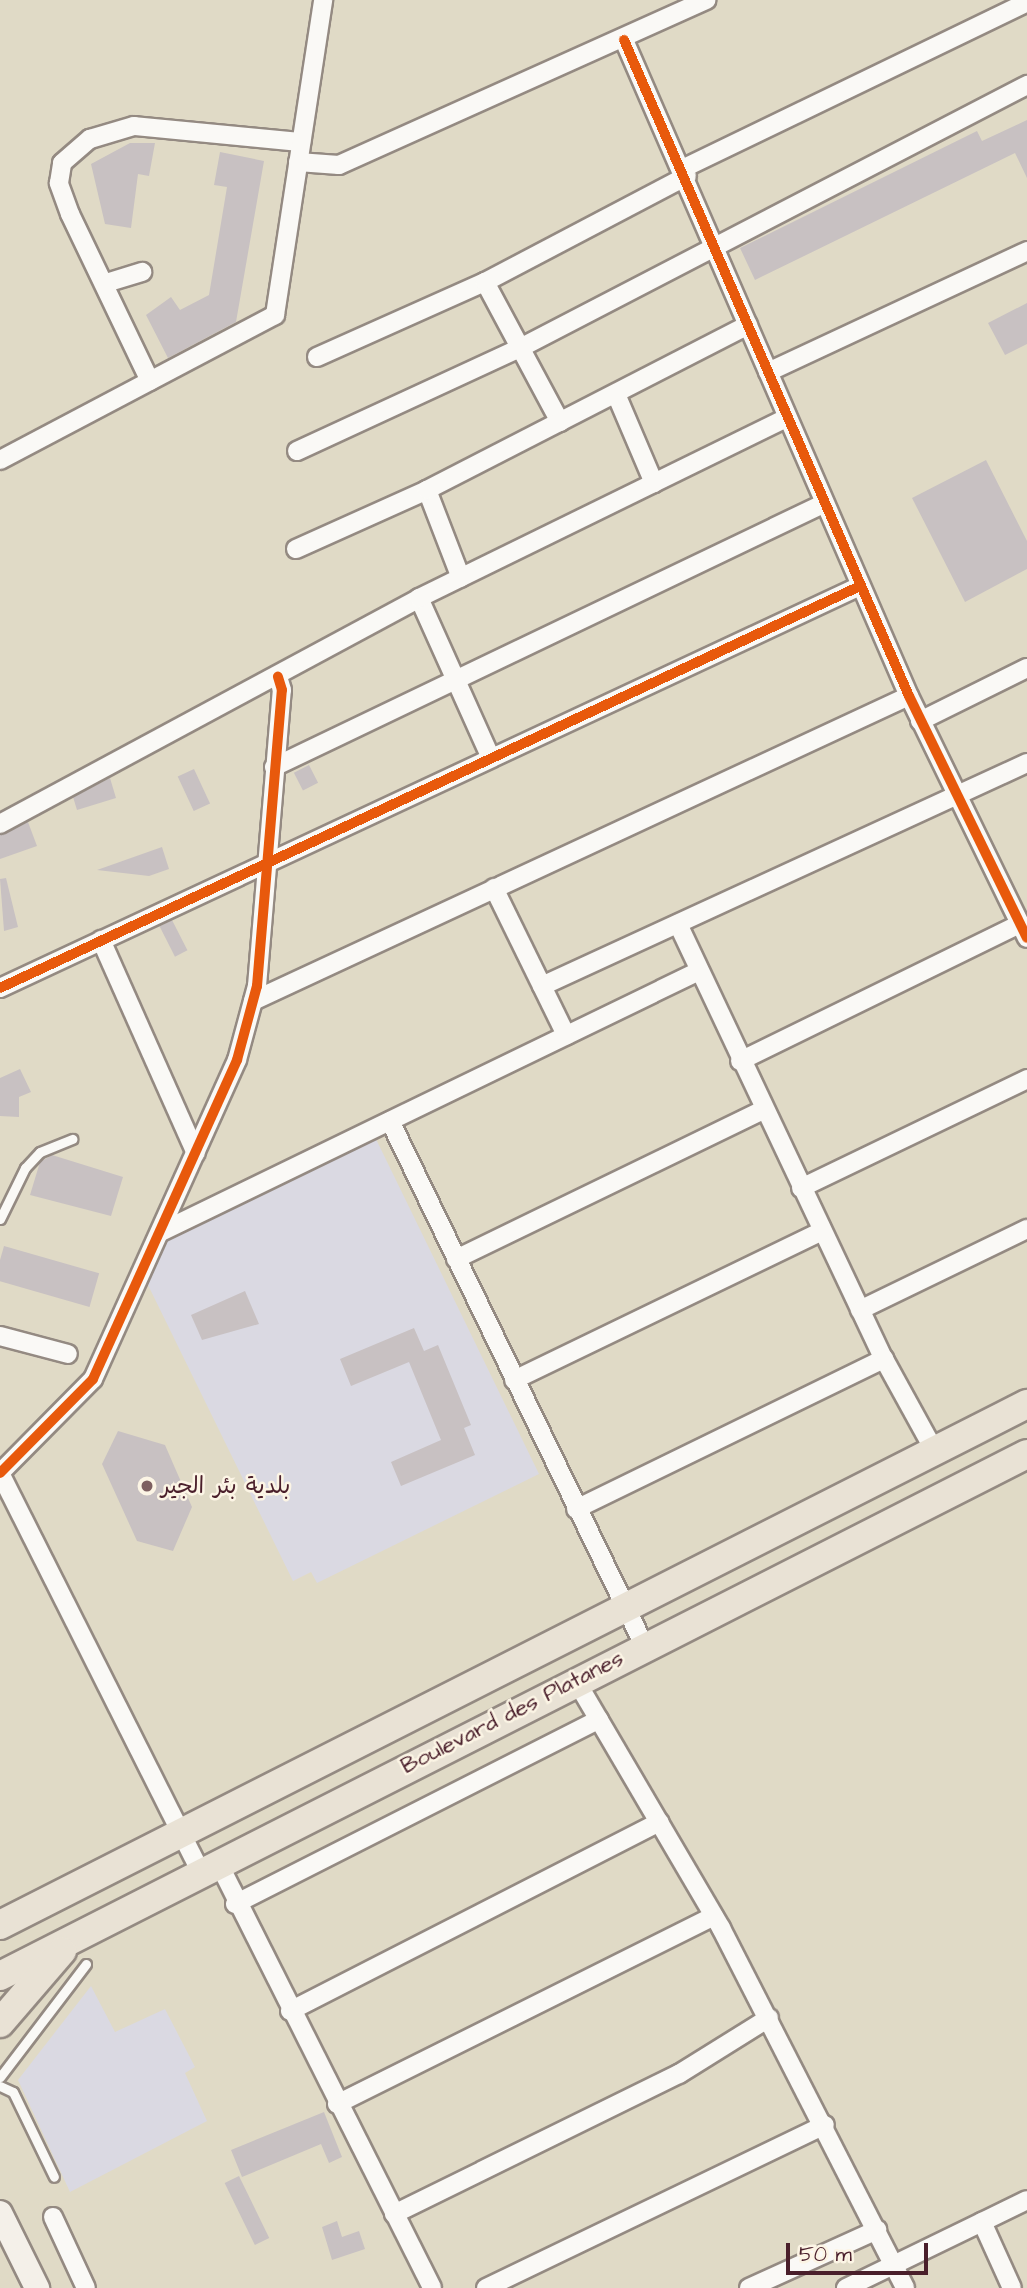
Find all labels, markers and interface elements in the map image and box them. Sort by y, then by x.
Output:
place label: بلدية بئر الجير [161,1472,290,1500]
marker: بلدية بئر الجير [139,1478,155,1494]
street label: Boulevard des Platanes [396,1644,628,1780]
scale bar [789,2228,931,2272]
text: 50 m [799,2240,852,2269]

